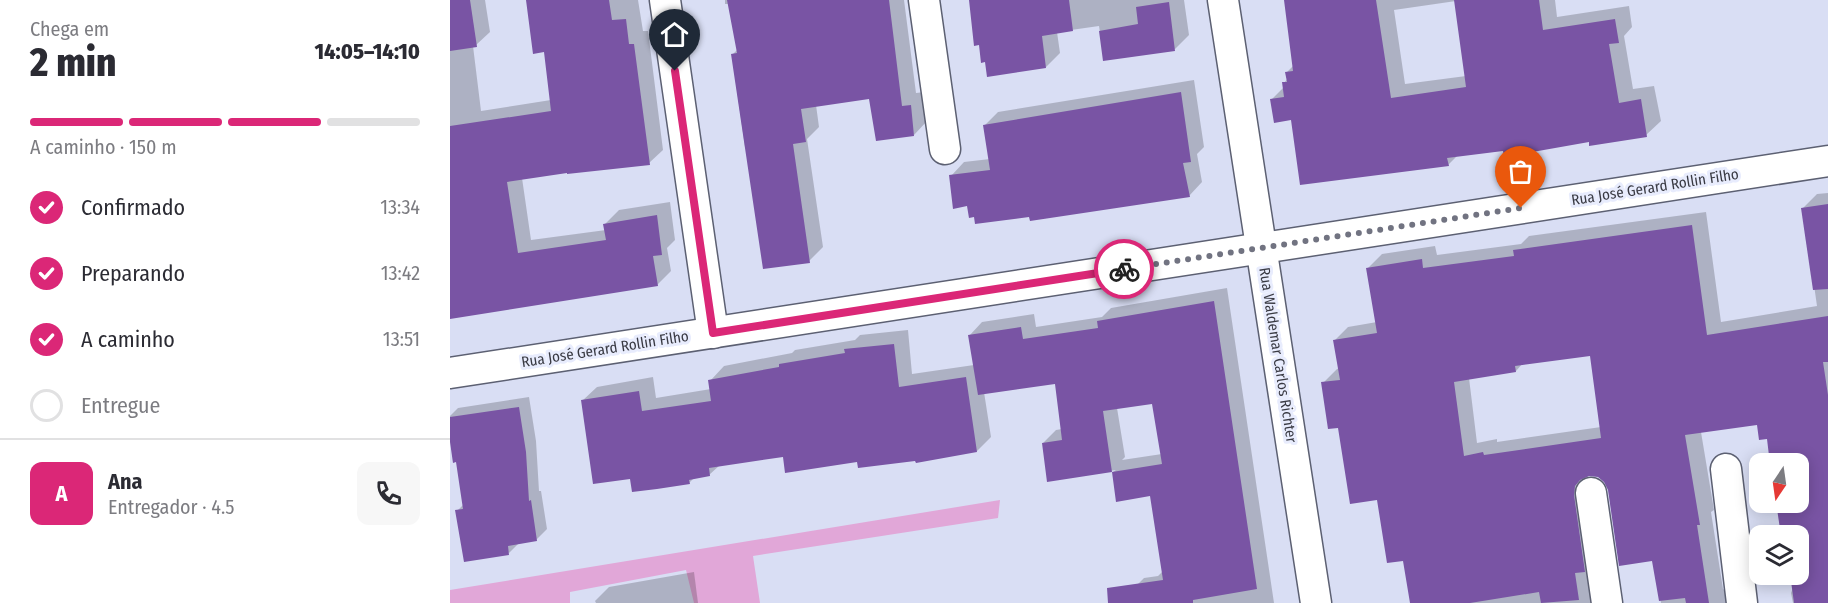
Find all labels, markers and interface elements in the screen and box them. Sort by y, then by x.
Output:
pin [649,9,700,71]
text: Chega em [30,17,109,41]
icon: home [658,18,691,51]
text: 14:05–14:10 [315,38,420,65]
text: 2 min [30,40,116,86]
text: A caminho · 150 m [30,135,177,159]
pin [1495,146,1546,208]
icon: bag [1504,155,1537,188]
street label: Rua José Gerard Rollin Filho [1570,165,1740,209]
icon: check [30,191,63,224]
text: Confirmado [81,194,185,221]
text: 13:34 [380,195,420,219]
courier [1094,239,1154,299]
icon: bike [1108,253,1141,286]
icon: check [30,257,63,290]
text: Preparando [81,260,185,287]
text: 13:42 [381,261,420,285]
street label: Rua Waldemar Carlos Richter [1255,266,1301,445]
icon: check [30,323,63,356]
text: A caminho [81,326,175,353]
text: 13:51 [383,327,420,351]
street label: Rua José Gerard Rollin Filho [520,327,690,371]
text: Entregue [81,392,160,419]
north arrow [1749,453,1809,513]
map controls [1749,453,1809,585]
button: phone [357,462,420,525]
text: Ana [108,468,142,495]
text: A [56,480,67,507]
text: Entregador · 4.5 [108,495,235,519]
button: layers [1749,525,1809,585]

